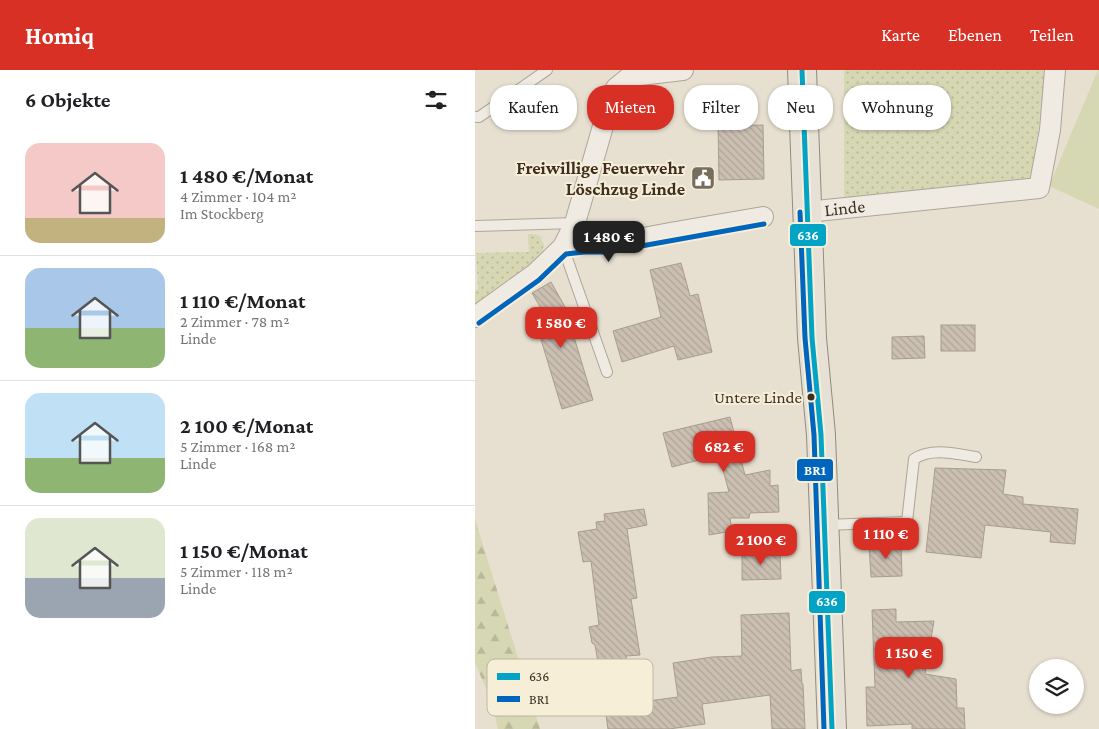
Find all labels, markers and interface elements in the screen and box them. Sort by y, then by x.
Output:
text: Homiq [25,22,94,49]
text: Karte [881,25,920,45]
text: Ebenen [948,25,1002,45]
text: Teilen [1030,25,1074,45]
chip: Kaufen [490,85,577,130]
chip: Mieten [587,85,674,130]
chip: Filter [684,85,758,130]
chip: Neu [768,85,833,130]
chip: Wohnung [843,85,951,130]
icon: filters [422,86,450,114]
text: 6 Objekte [25,88,111,112]
place label: Freiwillige Feuerwehr Löschzug Linde [516,158,685,199]
icon: home [65,163,125,223]
text: 1 480 €/Monat [180,164,313,188]
public building icon: Freiwillige Feuerwehr Löschzug Linde [690,165,716,191]
text: 4 Zimmer · 104 m² [180,188,297,205]
street label: Linde [823,196,866,220]
text: Im Stockberg [180,205,264,222]
pin: 1 480 € [563,220,655,263]
line badge: 636 [789,223,827,247]
text: 636 [797,227,819,243]
text: 1 480 € [584,228,634,245]
icon: home [65,288,125,348]
text: 1 110 €/Monat [180,289,305,313]
pin: 1 580 € [515,306,607,349]
text: 2 Zimmer · 78 m² [180,313,289,330]
text: 1 580 € [536,314,586,331]
text: Linde [180,330,216,347]
place label: Untere Linde [714,388,802,407]
marker: Untere Linde [806,392,816,402]
icon: home [65,413,125,473]
text: 2 100 €/Monat [180,414,313,438]
pin: 682 € [689,430,759,473]
text: 5 Zimmer · 168 m² [180,438,296,455]
text: 682 € [704,438,744,455]
text: Linde [180,455,216,472]
line badge: BR1 [796,458,834,482]
text: BR1 [804,462,826,478]
pin: 1 110 € [840,518,932,560]
pin: 2 100 € [715,524,807,566]
text: 1 110 € [864,525,908,542]
text: 2 100 € [736,531,786,548]
icon: home [65,538,125,598]
text: 1 150 €/Monat [180,539,308,563]
text: 5 Zimmer · 118 m² [180,563,293,580]
text: Linde [180,580,216,597]
line badge: 636 [808,590,846,614]
text: 636 [816,593,838,609]
pin: 1 150 € [863,636,955,679]
text: 1 150 € [886,644,932,661]
legend [487,659,653,716]
map controls [1029,659,1084,714]
button: layers [1029,659,1084,714]
text: 636 [529,668,549,684]
text: BR1 [529,691,549,707]

